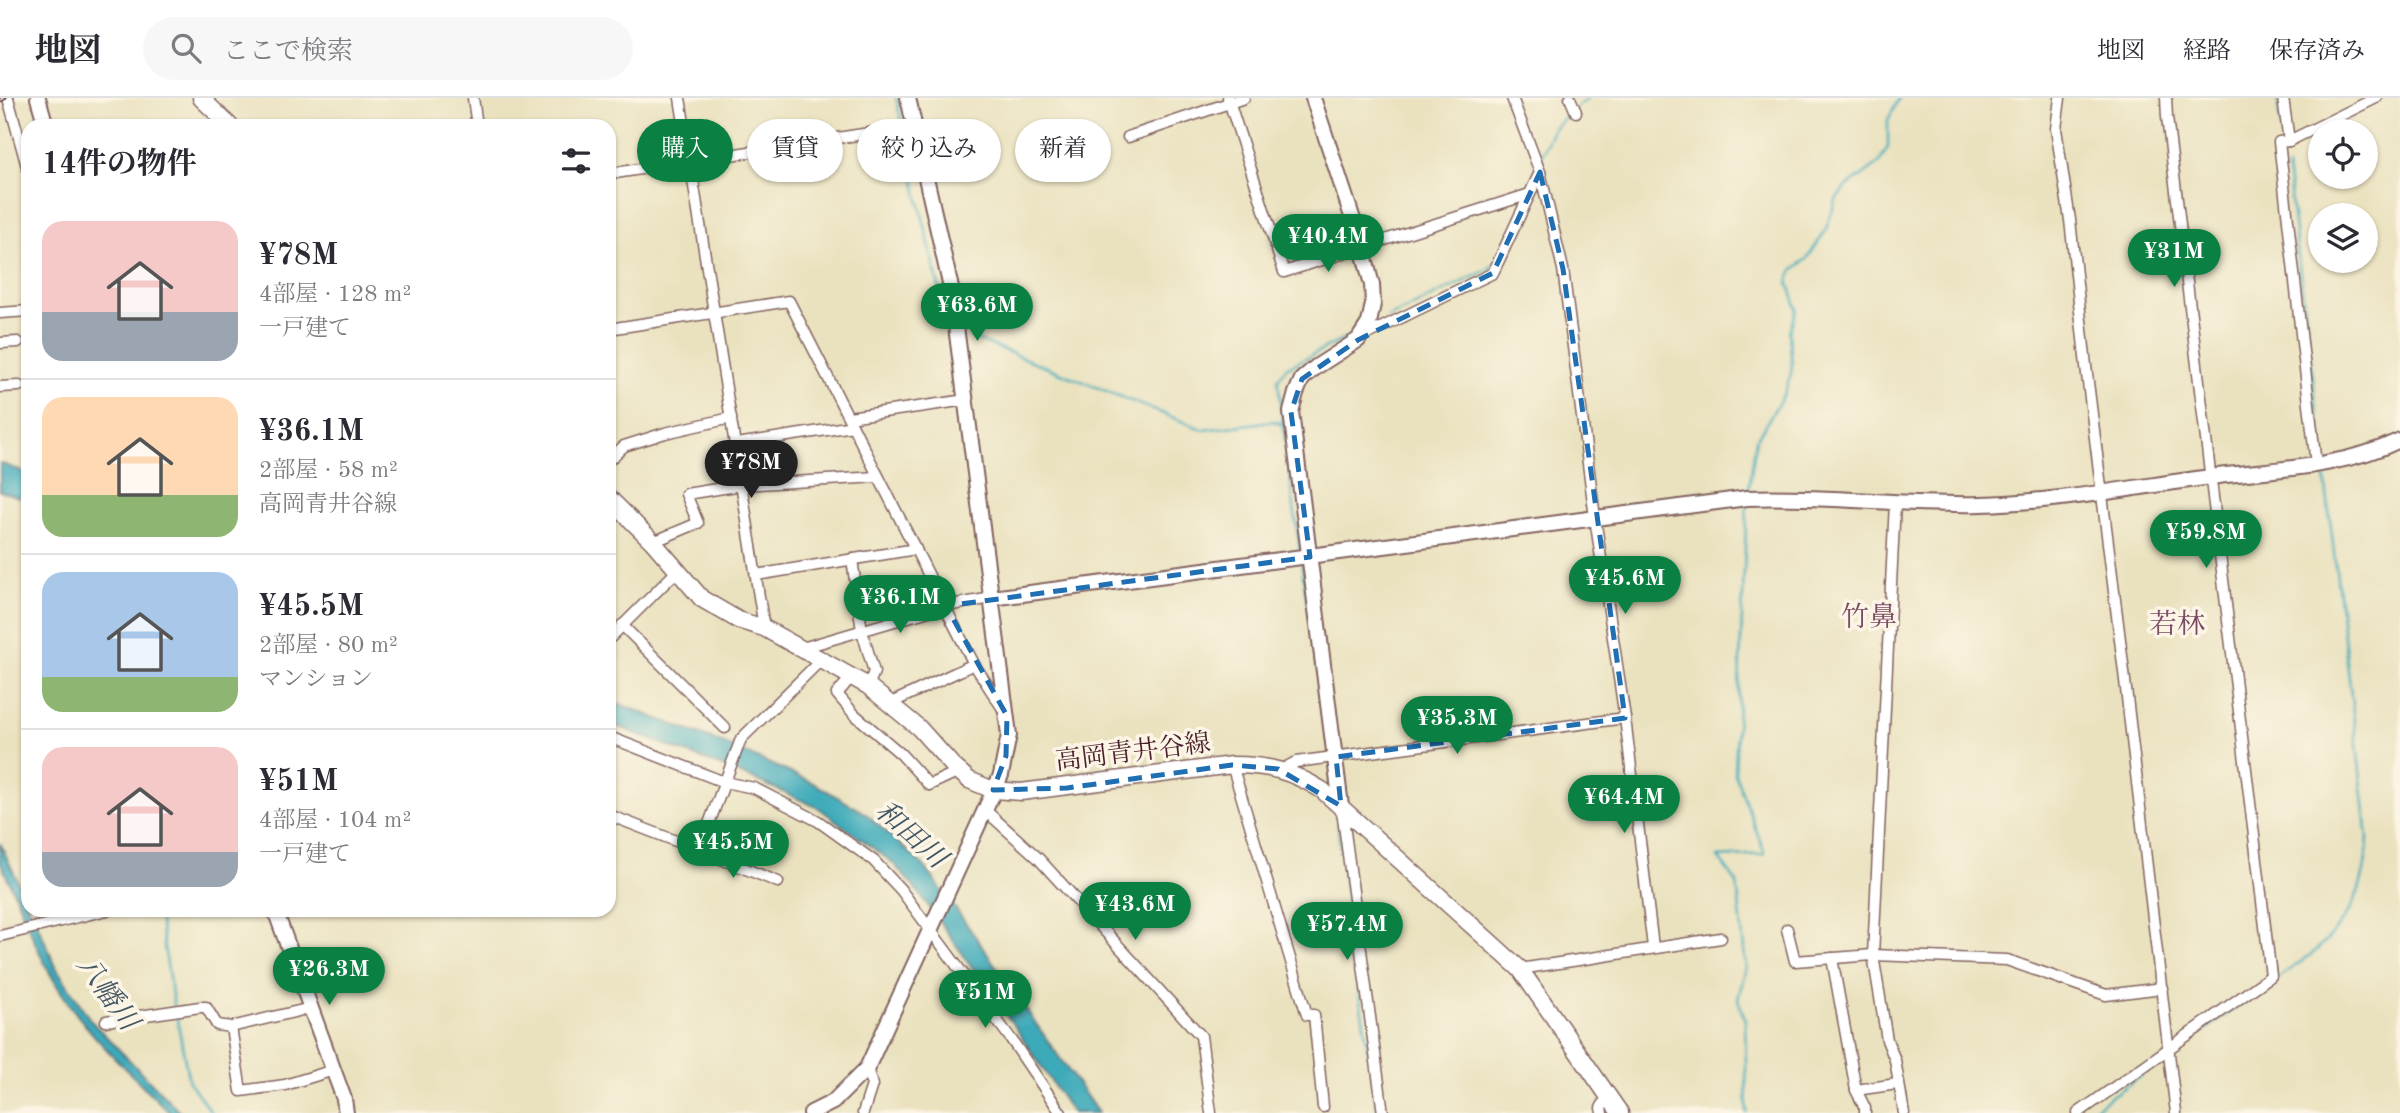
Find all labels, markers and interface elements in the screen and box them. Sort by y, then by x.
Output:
search box [143,17,633,80]
icon: search [167,29,205,67]
text: 地図 [35,36,101,69]
text: ここで検索 [223,39,353,65]
text: 地図 [2097,40,2145,64]
text: 経路 [2183,40,2231,64]
text: 保存済み [2269,40,2365,64]
chip: 購入 [637,119,733,182]
chip: 賃貸 [747,119,843,182]
chip: 絞り込み [857,119,1001,182]
chip: 新着 [1015,119,1111,182]
map controls [2308,119,2378,273]
button: locate [2308,119,2378,189]
icon: filters [557,142,595,180]
text: 14件の物件 [42,150,197,180]
button: layers [2308,203,2378,273]
pin: ¥40.4M [1271,214,1385,274]
text: ¥40.4M [1288,225,1368,248]
pin: ¥31M [2133,230,2215,289]
text: ¥31M [2144,240,2204,263]
text: ¥78M [259,241,338,271]
icon: home [98,249,182,333]
text: 4部屋 · 128 m² [259,283,411,306]
pin: ¥63.6M [920,284,1034,343]
text: ¥63.6M [937,294,1017,317]
text: 一戸建て [259,317,351,340]
text: ¥36.1M [259,417,364,447]
icon: home [98,425,182,509]
pin: ¥78M [710,440,792,500]
text: ¥78M [721,451,781,474]
text: 2部屋 · 58 m² [259,459,398,482]
text: 高岡青井谷線 [259,493,397,516]
pin: ¥59.8M [2149,510,2263,570]
text: ¥59.8M [2166,521,2246,544]
pin: ¥45.6M [1568,556,1682,616]
text: ¥45.6M [1585,567,1665,590]
pin: ¥36.1M [843,575,957,635]
text: ¥36.1M [860,586,940,609]
text: ¥45.5M [259,592,364,622]
icon: home [98,600,182,684]
district label: 竹鼻 [1841,602,1897,633]
district label: 若林 [2149,609,2205,640]
text: 2部屋 · 80 m² [259,634,398,657]
text: マンション [259,668,373,691]
pin: ¥35.3M [1400,696,1514,756]
text: ¥35.3M [1417,707,1497,730]
street label: 高岡青井谷線 [1054,729,1212,775]
text: ¥51M [259,767,338,797]
icon: home [98,775,182,859]
pin: ¥64.4M [1567,776,1681,835]
text: ¥64.4M [1584,786,1664,809]
water label: 和田川 [869,795,955,877]
text: 4部屋 · 104 m² [259,809,411,832]
pin: ¥45.5M [676,820,790,880]
text: ¥45.5M [693,831,773,854]
text: 一戸建て [259,843,351,866]
pin: ¥43.6M [1078,882,1192,942]
text: ¥43.6M [1095,893,1175,916]
pin: ¥57.4M [1290,902,1404,962]
text: ¥57.4M [1307,913,1387,936]
pin: ¥26.3M [272,948,386,1007]
water label: 八幡川 [70,950,146,1039]
text: ¥26.3M [289,958,369,981]
pin: ¥51M [944,970,1026,1030]
text: ¥51M [955,981,1015,1004]

